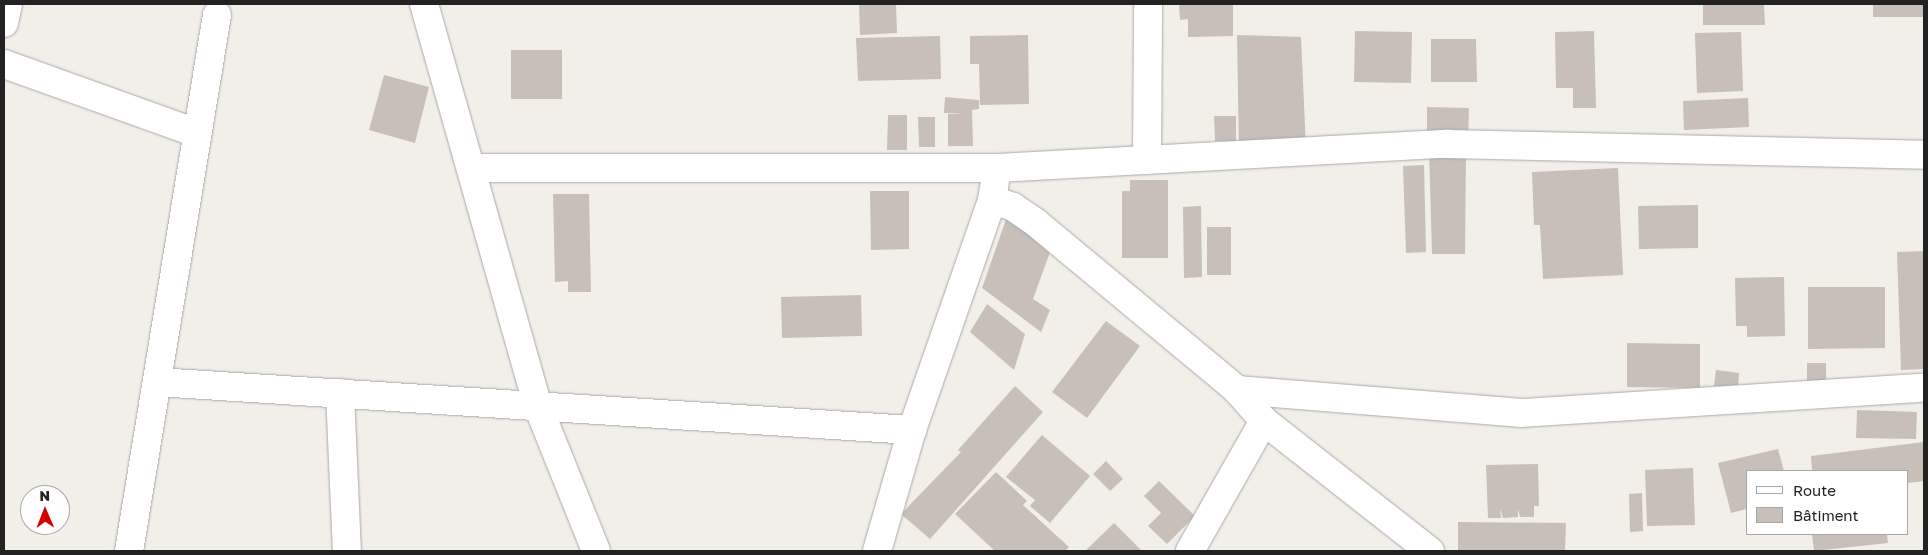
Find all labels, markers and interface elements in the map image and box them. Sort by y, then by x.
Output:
legend [1746,470,1908,535]
text: Route [1793,481,1836,499]
north arrow [20,485,70,535]
text: N [39,487,50,504]
text: Bâtiment [1793,506,1858,524]

